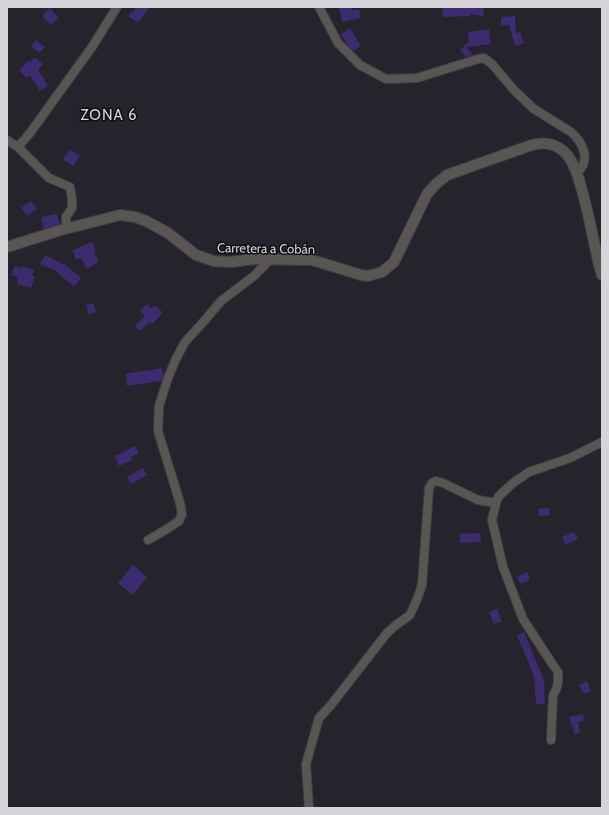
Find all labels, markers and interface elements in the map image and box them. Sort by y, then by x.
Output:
district label: ZONA 6 [80,106,138,124]
street label: Carretera a Cobán [217,239,315,257]

